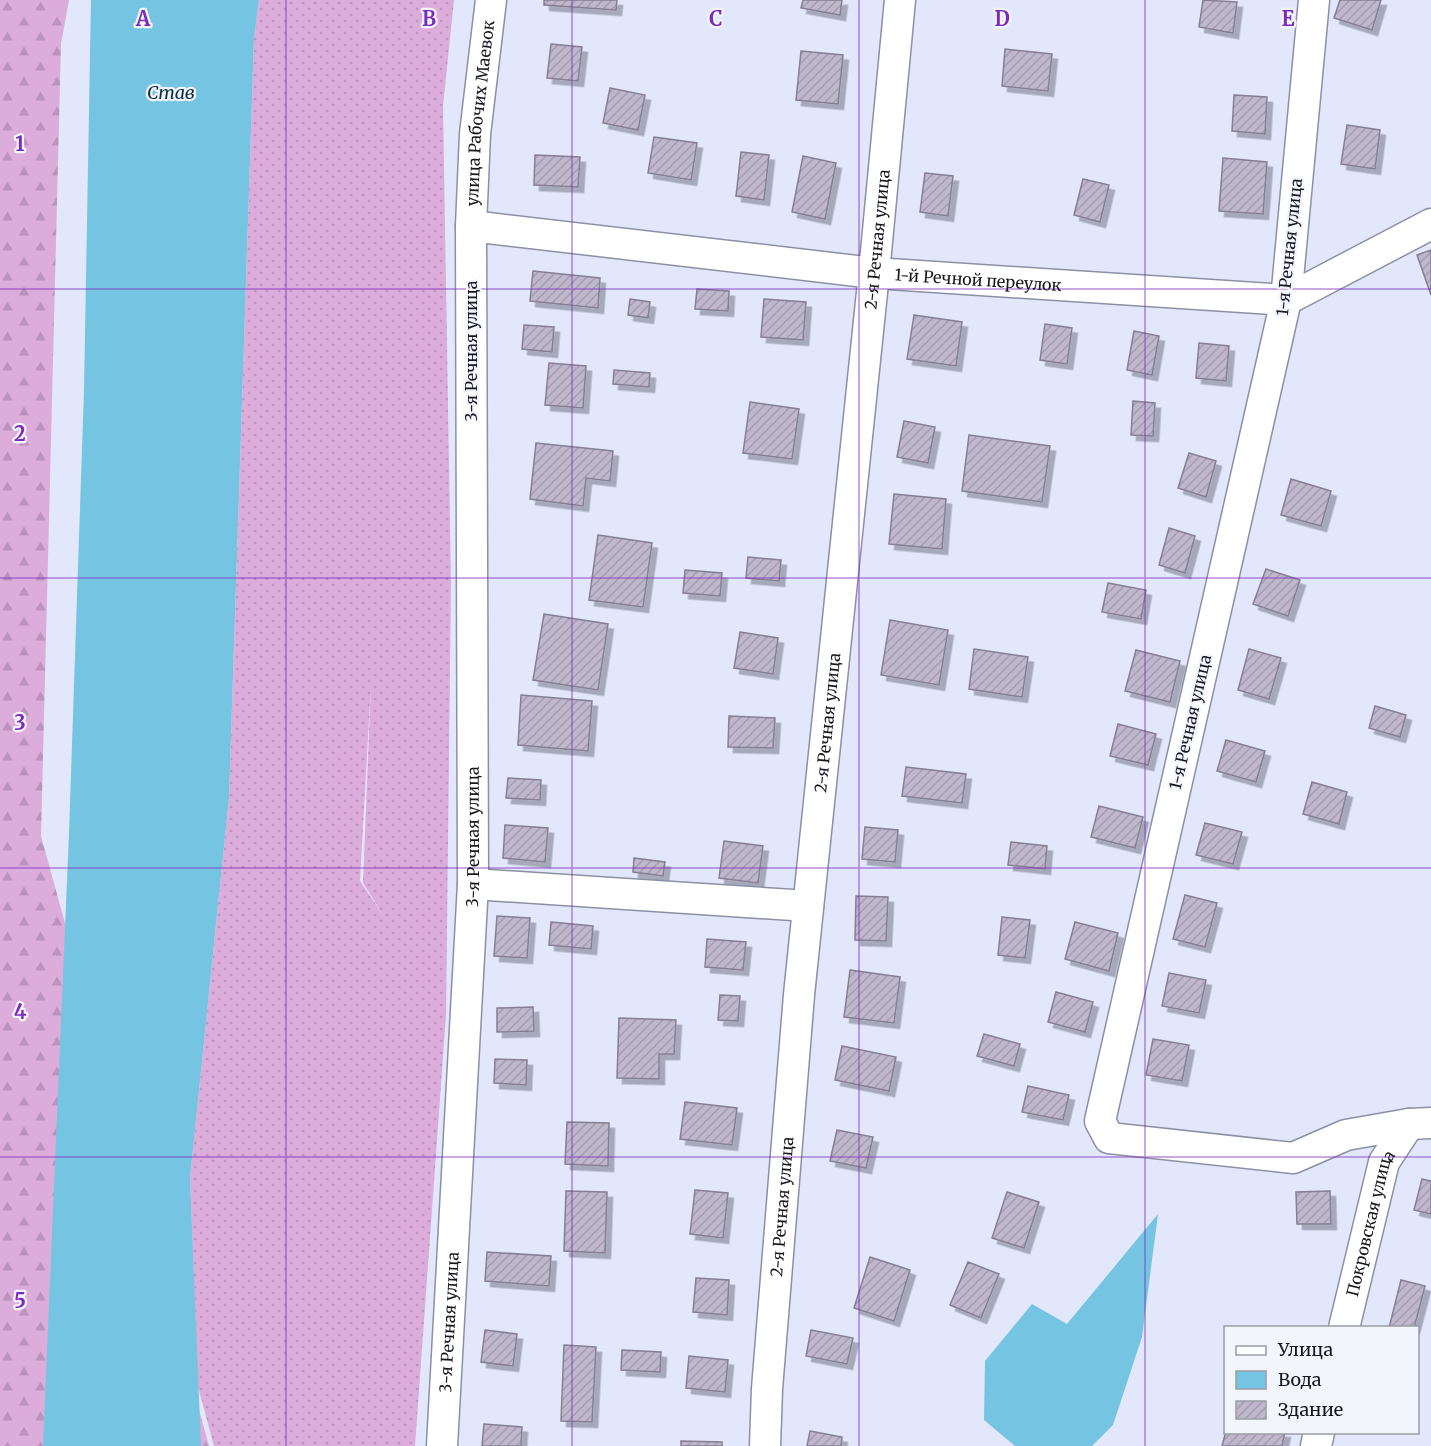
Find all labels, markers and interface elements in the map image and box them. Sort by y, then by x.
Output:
text: A [135,6,151,31]
text: B [422,6,436,31]
text: C [709,6,723,31]
text: D [994,6,1010,31]
text: E [1281,6,1295,31]
street label: улица Рабочих Маевок [462,19,499,207]
water label: Став [147,81,195,104]
text: 1 [15,131,25,156]
street label: 2-я Речная улица [860,168,894,310]
street label: 1-я Речная улица [1272,177,1306,317]
street label: 1-й Речной переулок [894,264,1062,295]
street label: 3-я Речная улица [461,280,481,421]
text: 2 [14,421,26,446]
street label: 2-я Речная улица [810,651,845,794]
street label: 1-я Речная улица [1165,652,1215,792]
text: 3 [14,710,26,735]
street label: 3-я Речная улица [462,766,483,908]
text: 4 [14,999,27,1024]
street label: 2-я Речная улица [766,1135,798,1277]
street label: Покровская улица [1342,1146,1399,1298]
street label: 3-я Речная улица [435,1251,463,1393]
text: 5 [14,1288,26,1313]
legend [1224,1326,1419,1434]
text: Улица [1277,1338,1333,1361]
text: Вода [1278,1368,1322,1391]
text: Здание [1278,1398,1343,1421]

